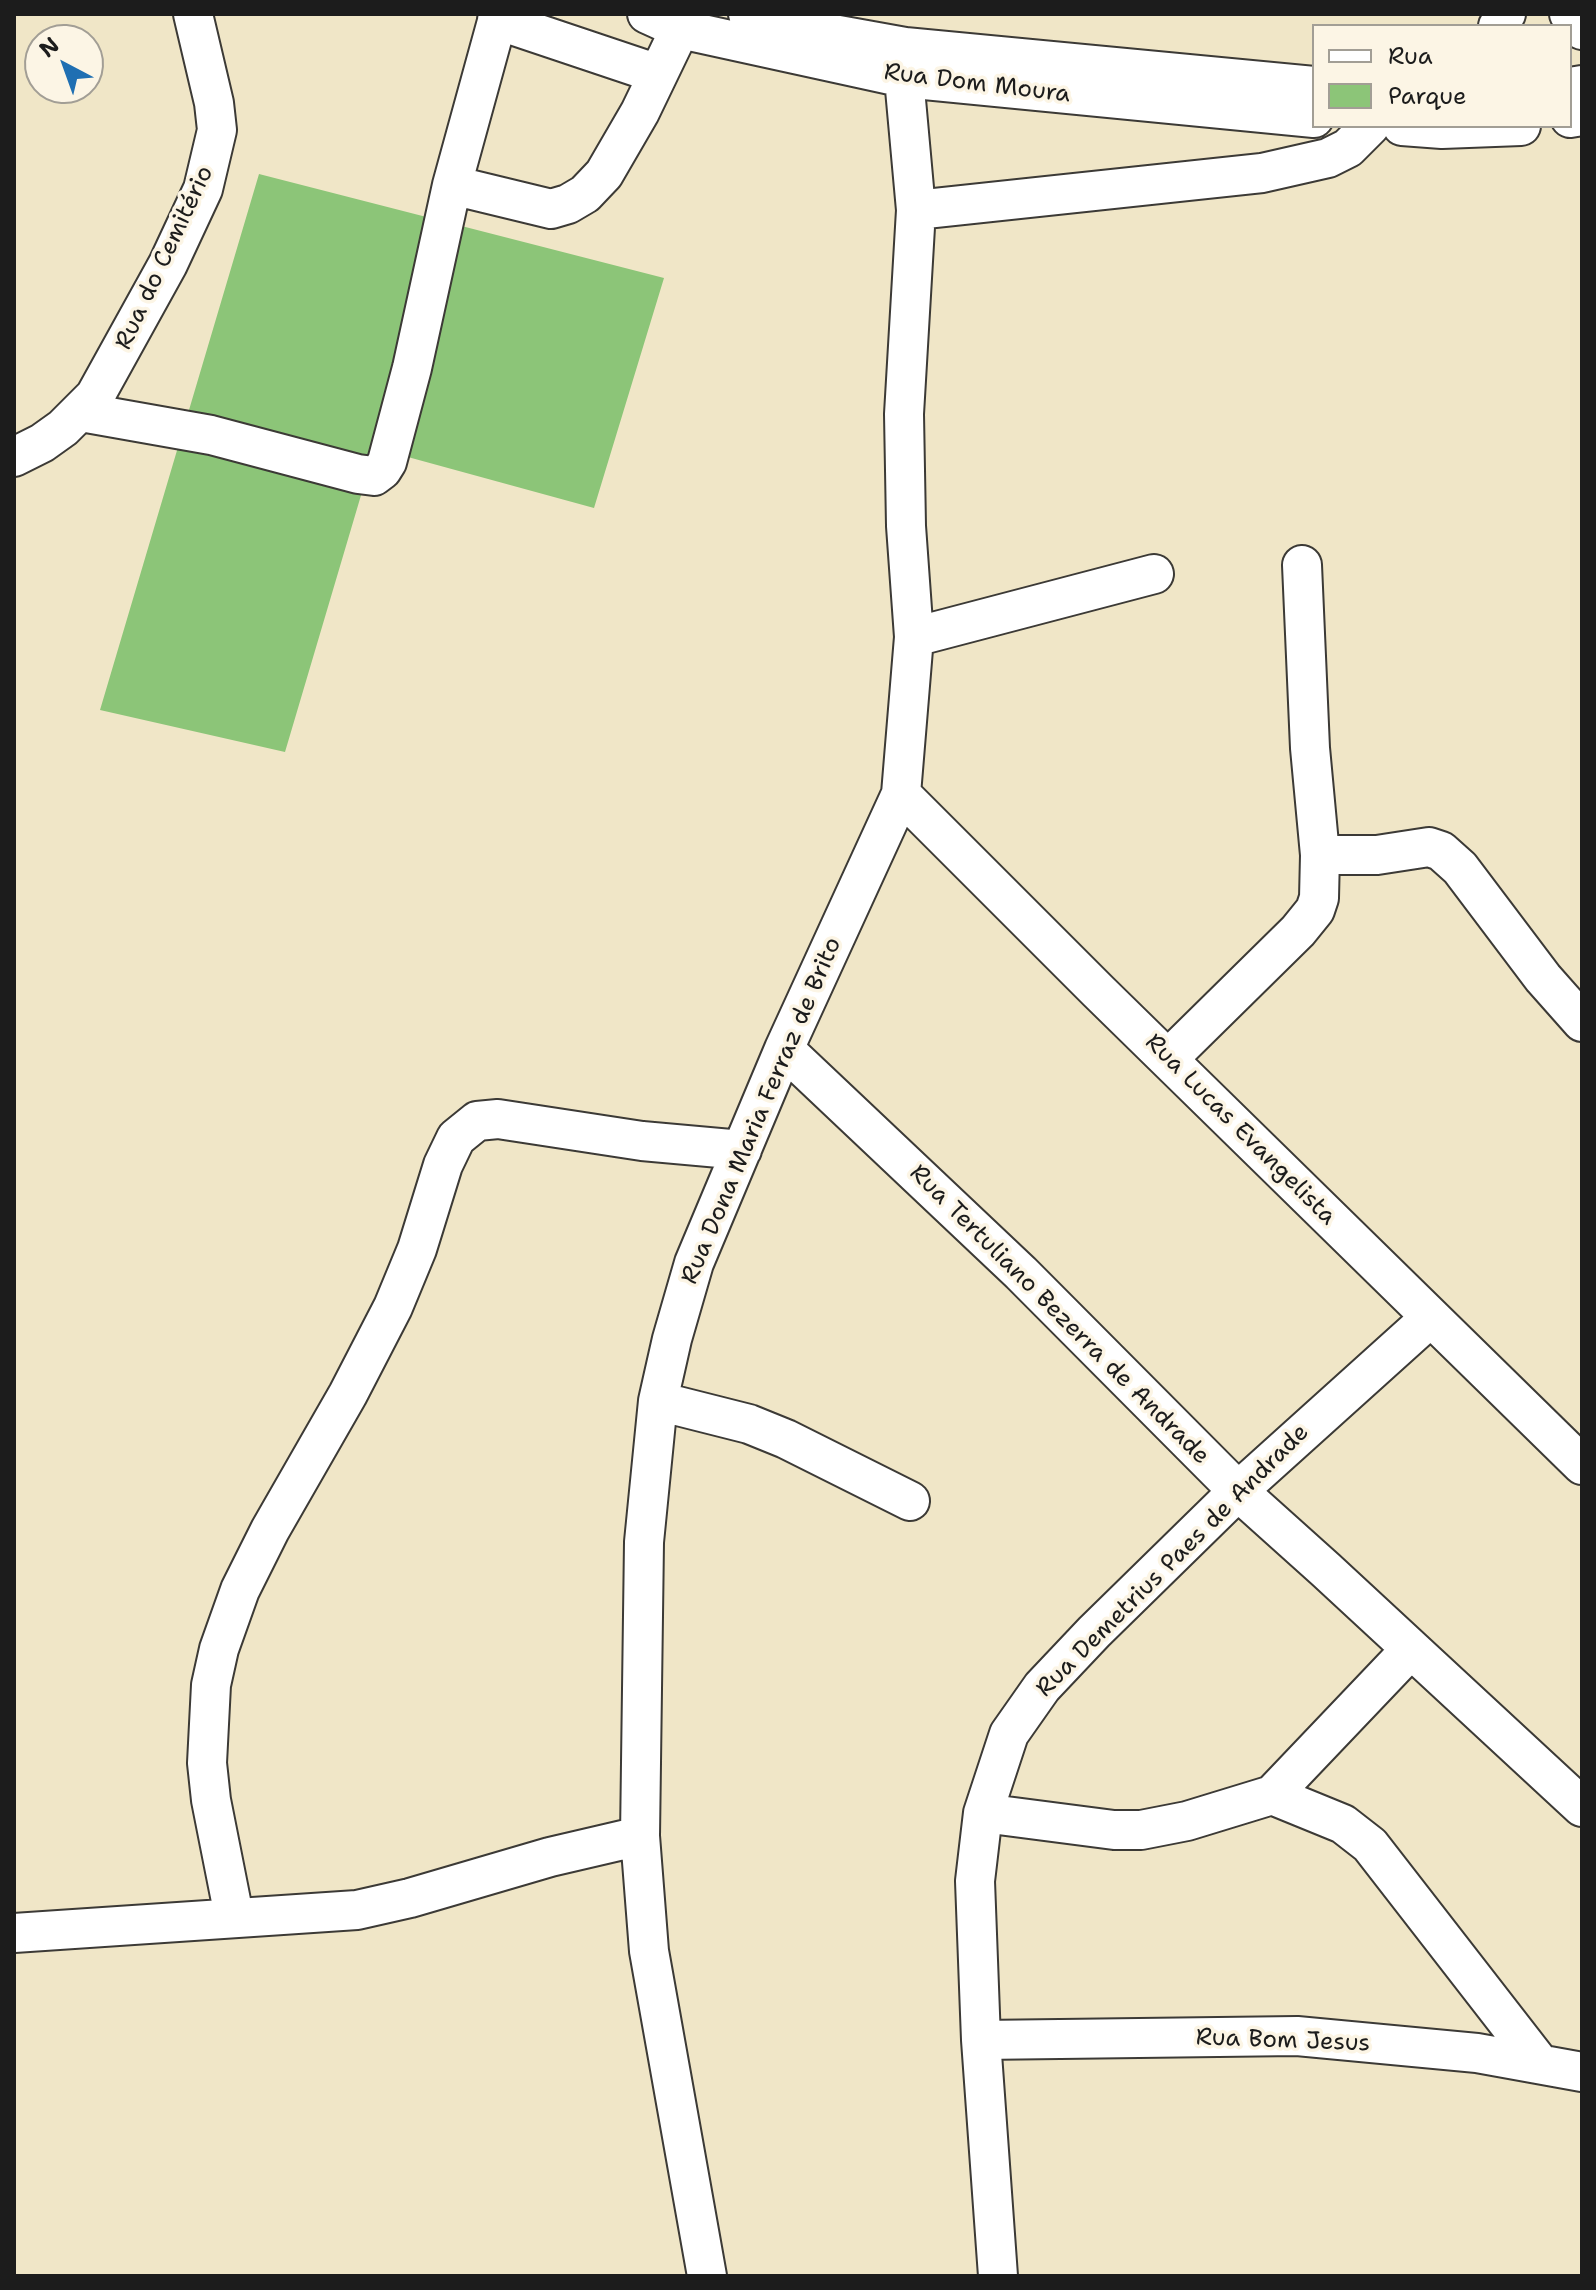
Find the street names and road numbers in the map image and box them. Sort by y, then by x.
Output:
street label: Rua Dom Moura [882,58,1072,110]
street label: Rua do Cemitério [110,162,220,354]
street label: Rua Dona Maria Ferraz de Brito [676,933,848,1289]
street label: Rua Lucas Evangelista [1138,1028,1342,1232]
street label: Rua Tertuliano Bezerra de Andrade [903,1159,1215,1471]
street label: Rua Demetrius Paes de Andrade [1031,1419,1315,1703]
street label: Rua Bom Jesus [1195,2024,1371,2058]

